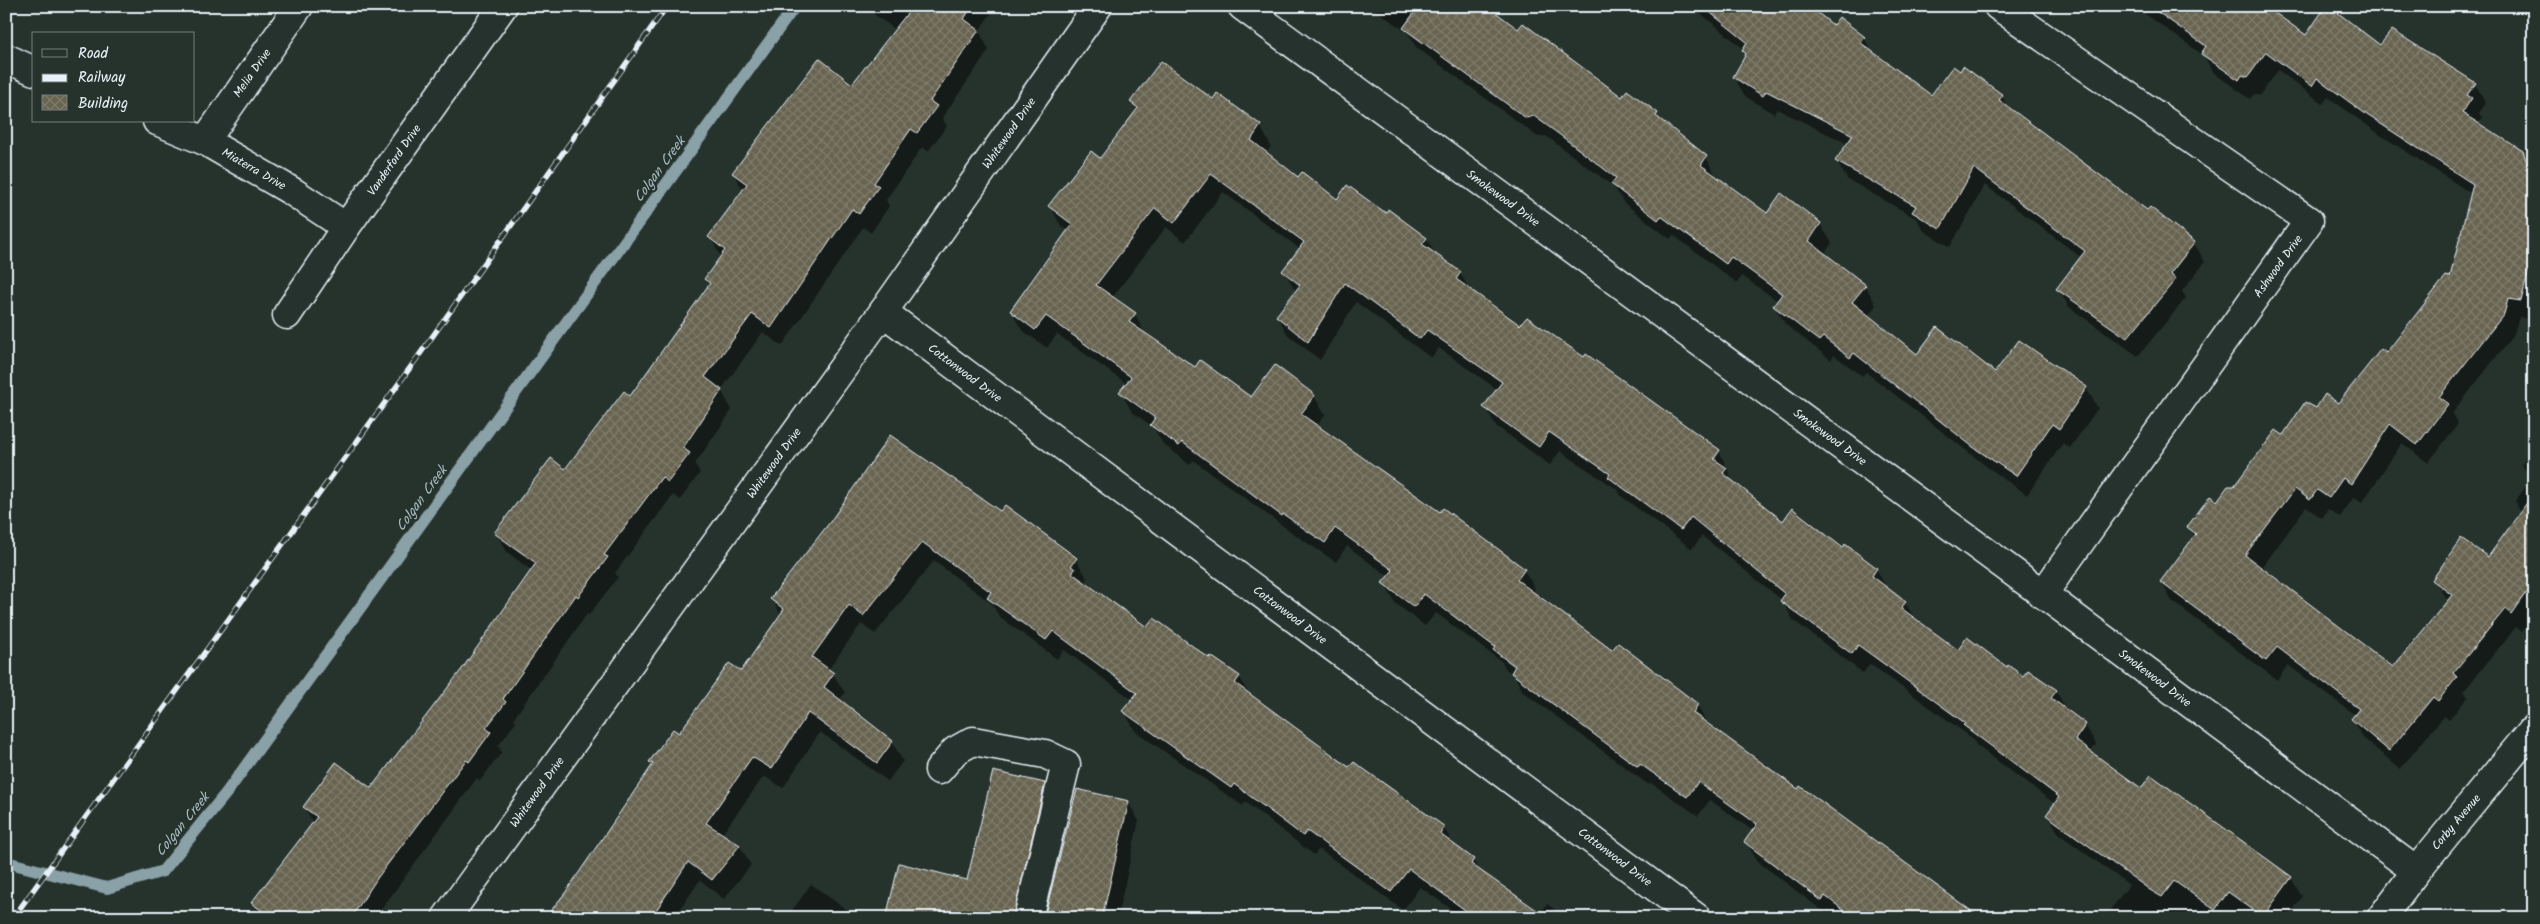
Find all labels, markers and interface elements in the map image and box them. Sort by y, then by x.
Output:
legend [32,32,195,122]
text: Road [78,42,109,66]
street label: Melia Drive [229,44,277,102]
text: Railway [78,66,126,90]
text: Building [78,92,128,116]
street label: Whitewood Drive [978,93,1041,173]
street label: Vanderford Drive [363,120,426,200]
water label: Colgan Creek [628,130,693,207]
street label: Miaterra Drive [218,143,290,196]
street label: Smokewood Drive [1462,165,1544,232]
street label: Ashwood Drive [2249,230,2308,302]
street label: Cottonwood Drive [924,339,1006,408]
street label: Smokewood Drive [1789,404,1871,471]
street label: Whitewood Drive [742,423,807,503]
water label: Colgan Creek [390,459,455,536]
street label: Cottonwood Drive [1249,581,1331,650]
street label: Smokewood Drive [2114,645,2196,713]
street label: Whitewood Drive [505,752,570,832]
water label: Colgan Creek [150,786,217,861]
street label: Corby Avenue [2427,789,2486,855]
street label: Cottonwood Drive [1574,823,1656,892]

